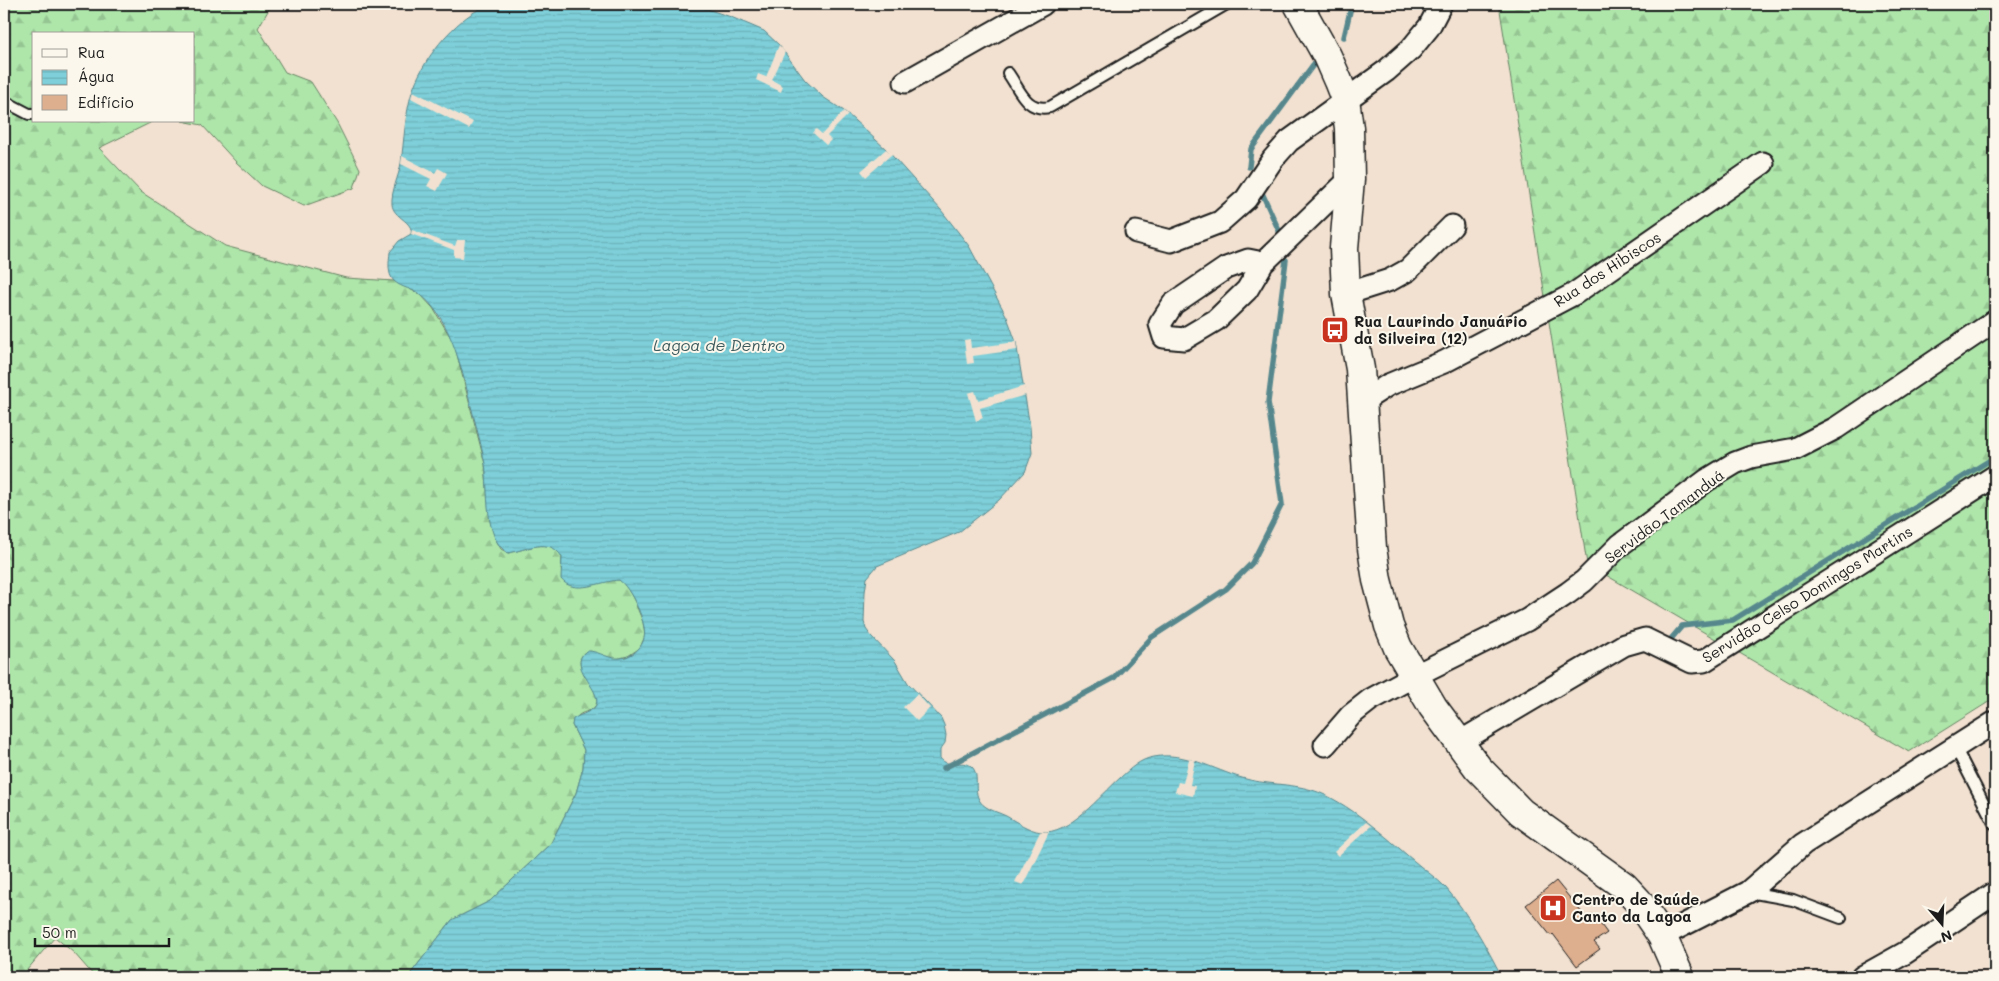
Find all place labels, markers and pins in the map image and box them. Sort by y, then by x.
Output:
place label: Rua Laurindo Januário da Silveira (12) [1354,311,1527,348]
bus stop icon: Rua Laurindo Januário da Silveira (12) [1320,315,1350,345]
place label: Centro de Saúde Canto da Lagoa [1572,889,1699,926]
hospital icon: Centro de Saúde Canto da Lagoa [1538,893,1568,923]

